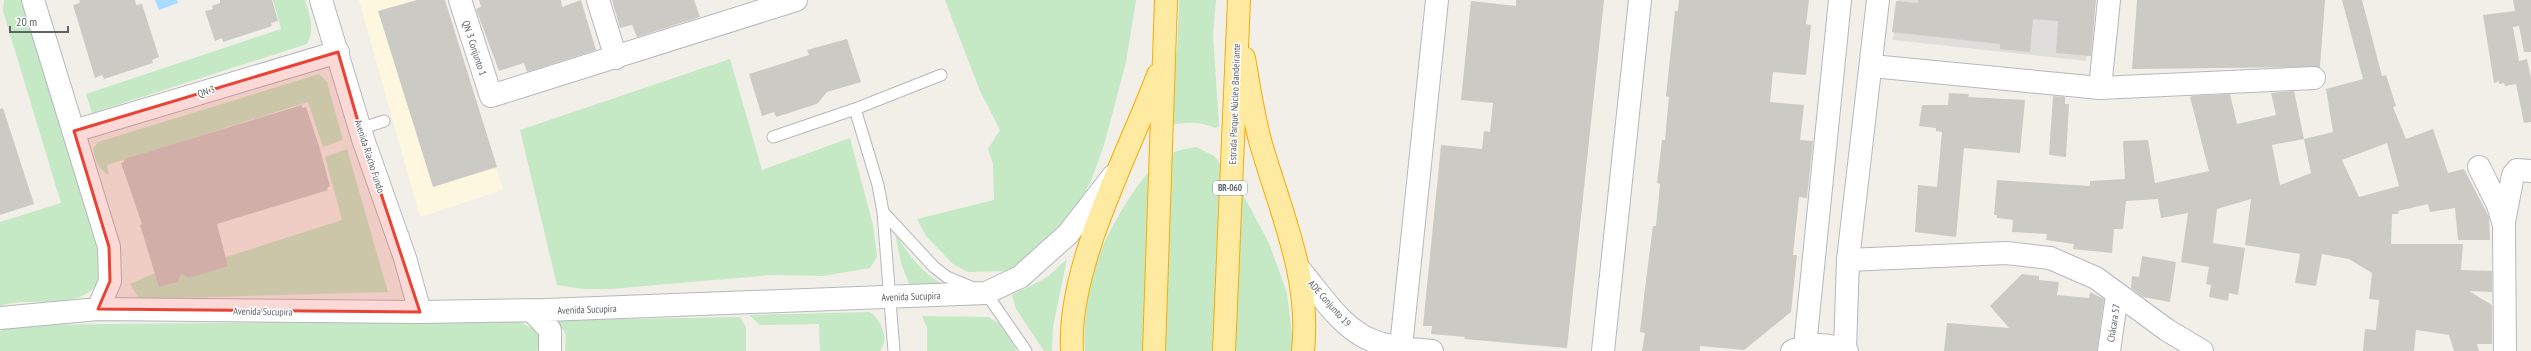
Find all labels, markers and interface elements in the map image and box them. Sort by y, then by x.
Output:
scale bar [10,8,68,34]
text: 20 m [16,14,37,29]
street label: QN 3 Conjunto 1 [460,19,490,77]
street label: Estrada Parque Núcleo Bandeirante [1226,43,1243,165]
street label: QN 3 [196,83,216,100]
street label: Avenida Riacho Fundo [352,118,387,194]
road number: BR-060 [1213,181,1247,195]
street label: ADE Conjunto 19 [1305,277,1354,329]
street label: Avenida Sucupira [881,289,941,304]
street label: Avenida Sucupira [557,302,617,317]
street label: Chácara 57 [2104,303,2123,343]
street label: Avenida Sucupira [233,304,293,319]

